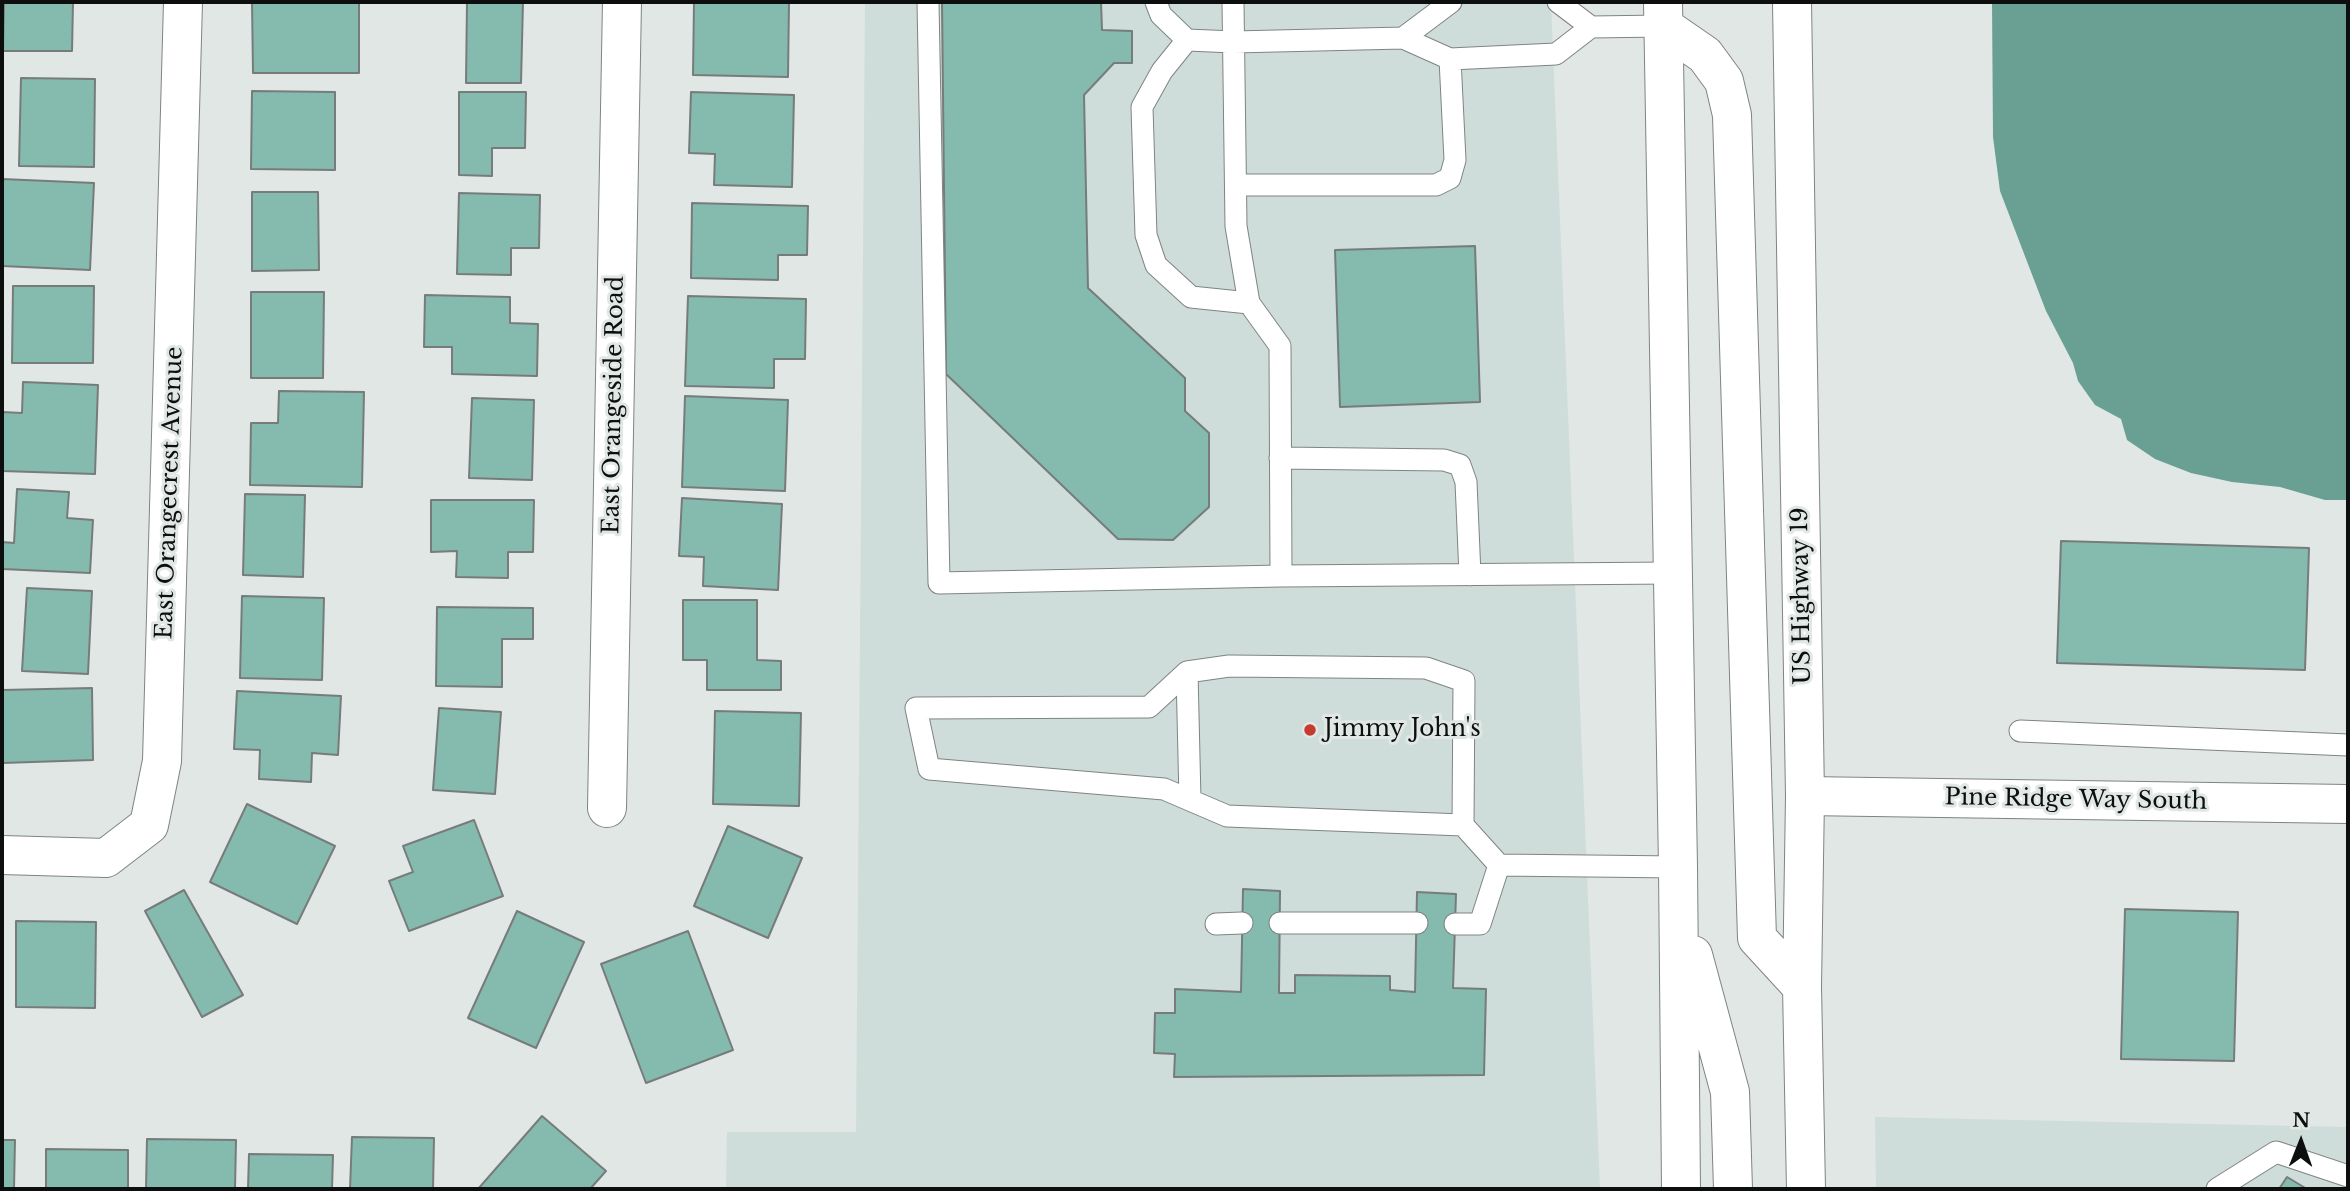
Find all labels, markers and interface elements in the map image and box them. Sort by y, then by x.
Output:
street label: East Orangeside Road [598,276,630,534]
street label: East Orangecrest Avenue [151,346,189,640]
street label: US Highway 19 [1787,507,1817,685]
place label: Jimmy John's [1324,716,1481,744]
marker: Jimmy John's [1302,722,1318,738]
street label: Pine Ridge Way South [1944,784,2208,816]
north arrow [2266,1107,2336,1177]
text: N [2292,1109,2311,1132]

